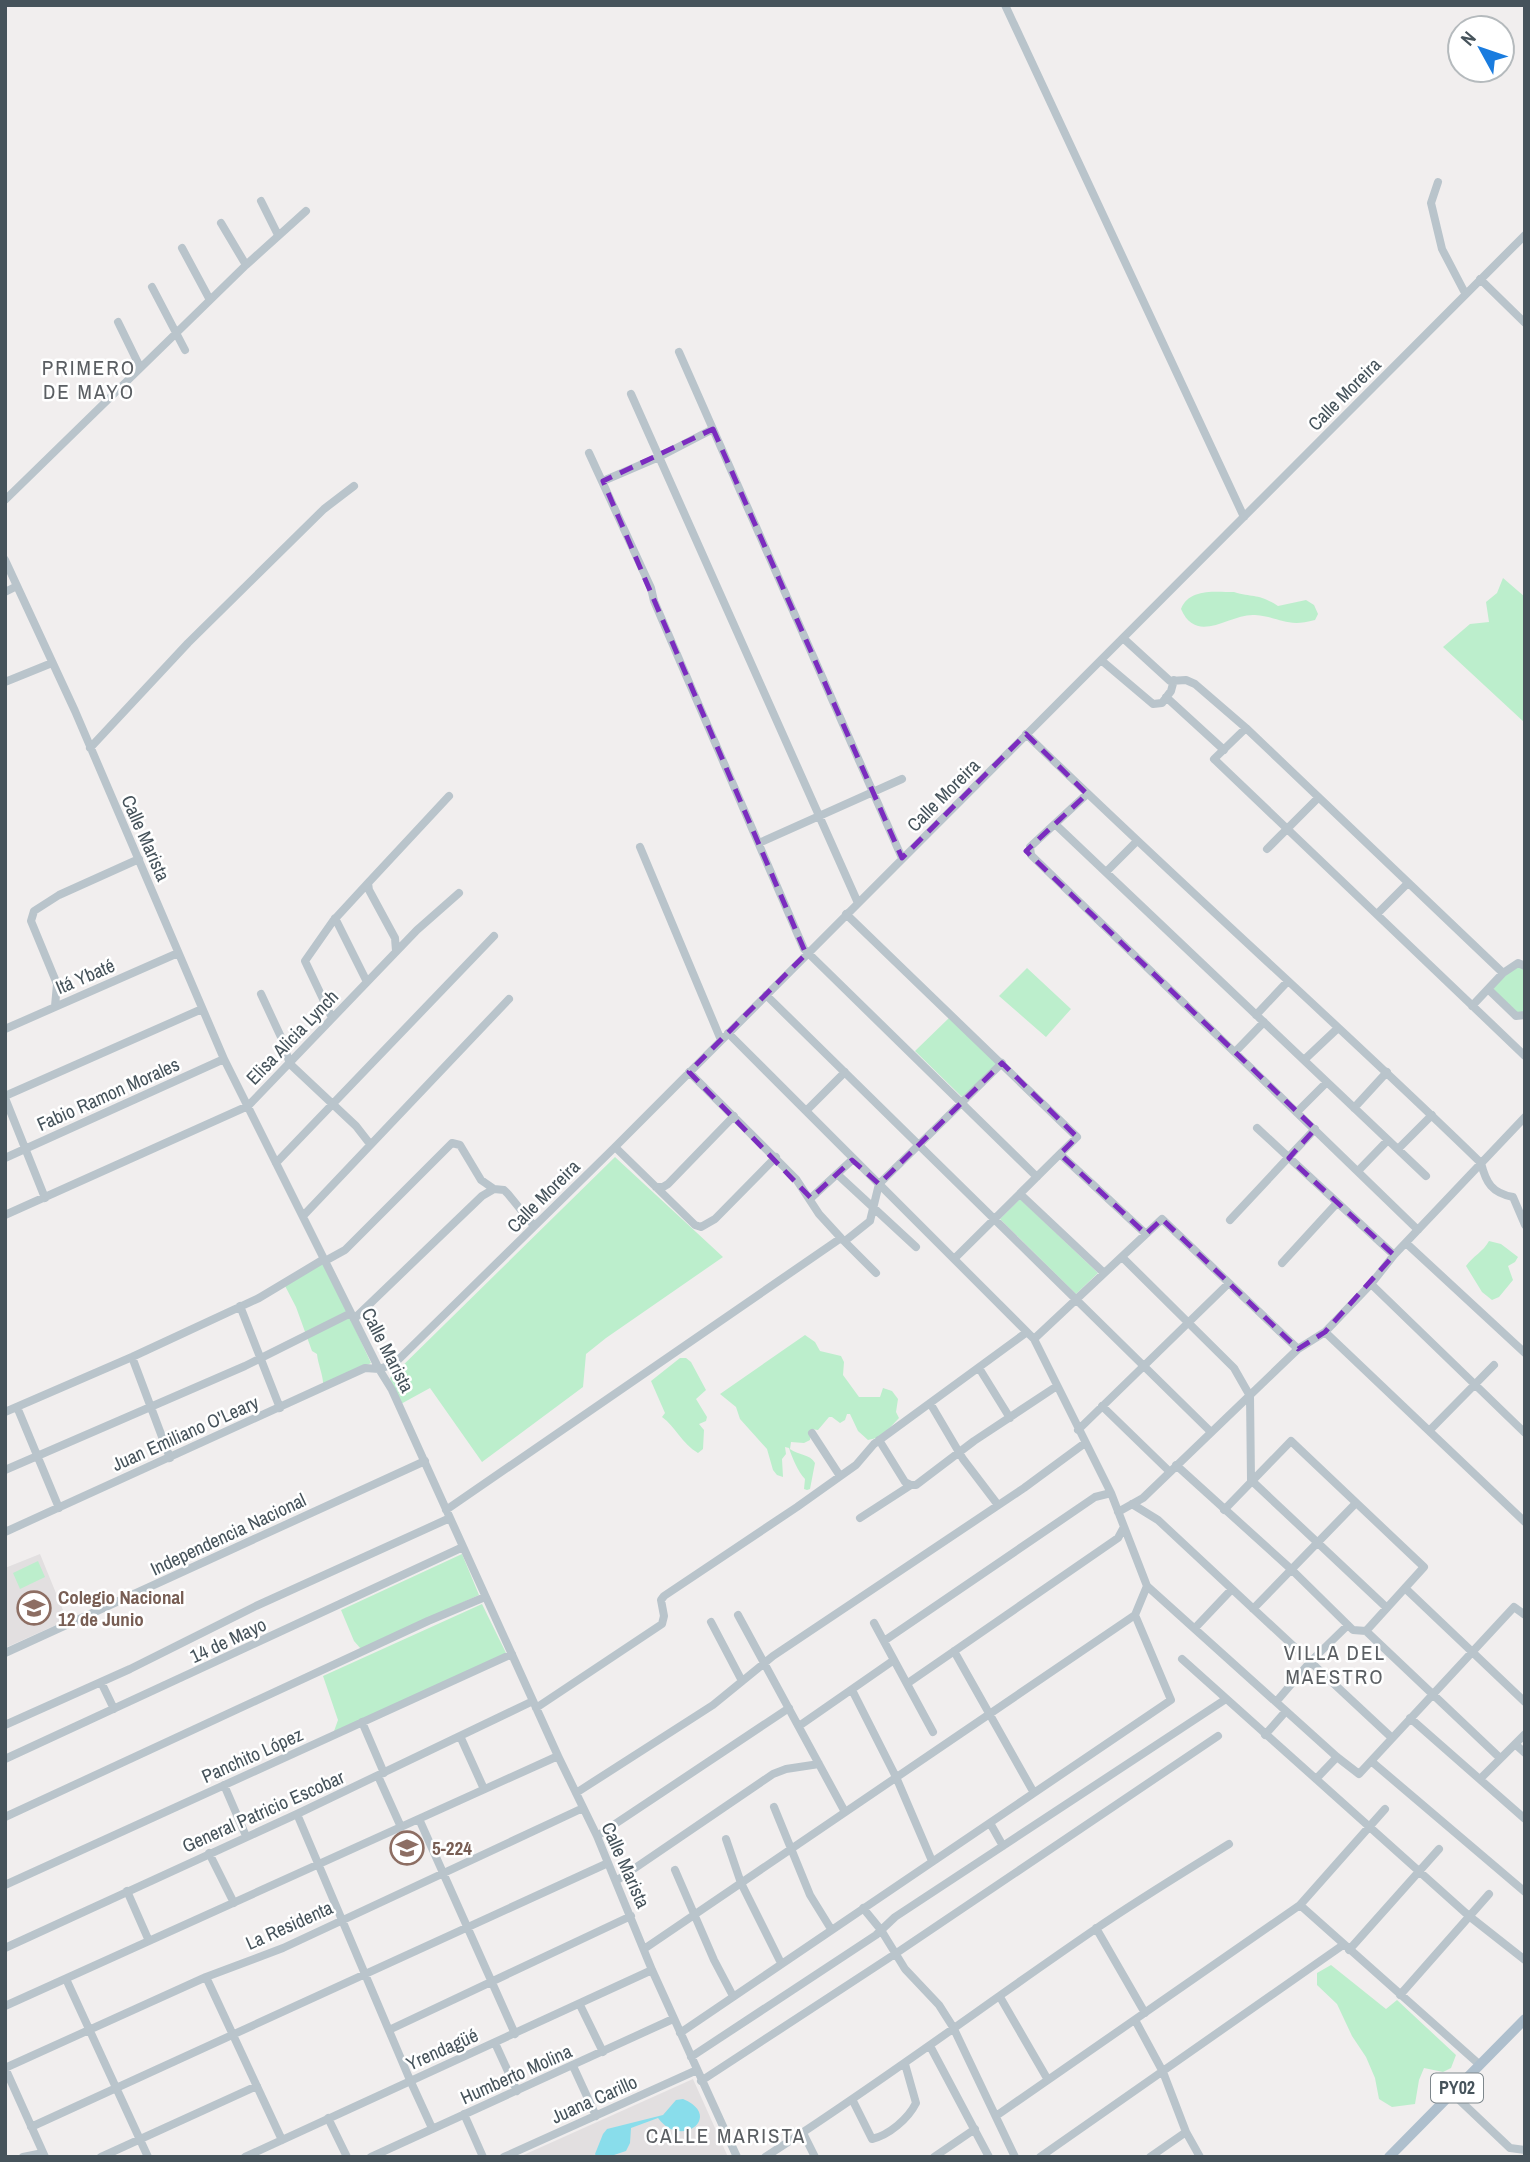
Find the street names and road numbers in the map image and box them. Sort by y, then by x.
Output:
street label: Calle Moreira [1302,352,1386,436]
street label: Calle Moreira [901,753,985,837]
street label: Calle Marista [115,791,177,886]
street label: Itá Ybaté [51,952,119,1000]
street label: Elisa Alicia Lynch [240,984,344,1090]
street label: Fabio Ramon Morales [33,1051,184,1137]
street label: Calle Moreira [501,1154,585,1238]
street label: Calle Marista [356,1303,421,1397]
street label: Juan Emiliano O'Leary [108,1389,263,1477]
street label: Independencia Nacional [146,1487,310,1581]
street label: 14 de Mayo [186,1611,270,1669]
street label: Panchito López [197,1721,307,1789]
street label: General Patricio Escobar [178,1763,349,1858]
street label: Calle Marista [595,1818,657,1913]
street label: La Residenta [241,1894,337,1956]
street label: Yrendagüé [402,2022,482,2076]
street label: Humberto Molina [456,2038,576,2110]
street label: Juana Carillo [547,2068,641,2130]
road number: PY02 [1431,2074,1483,2102]

